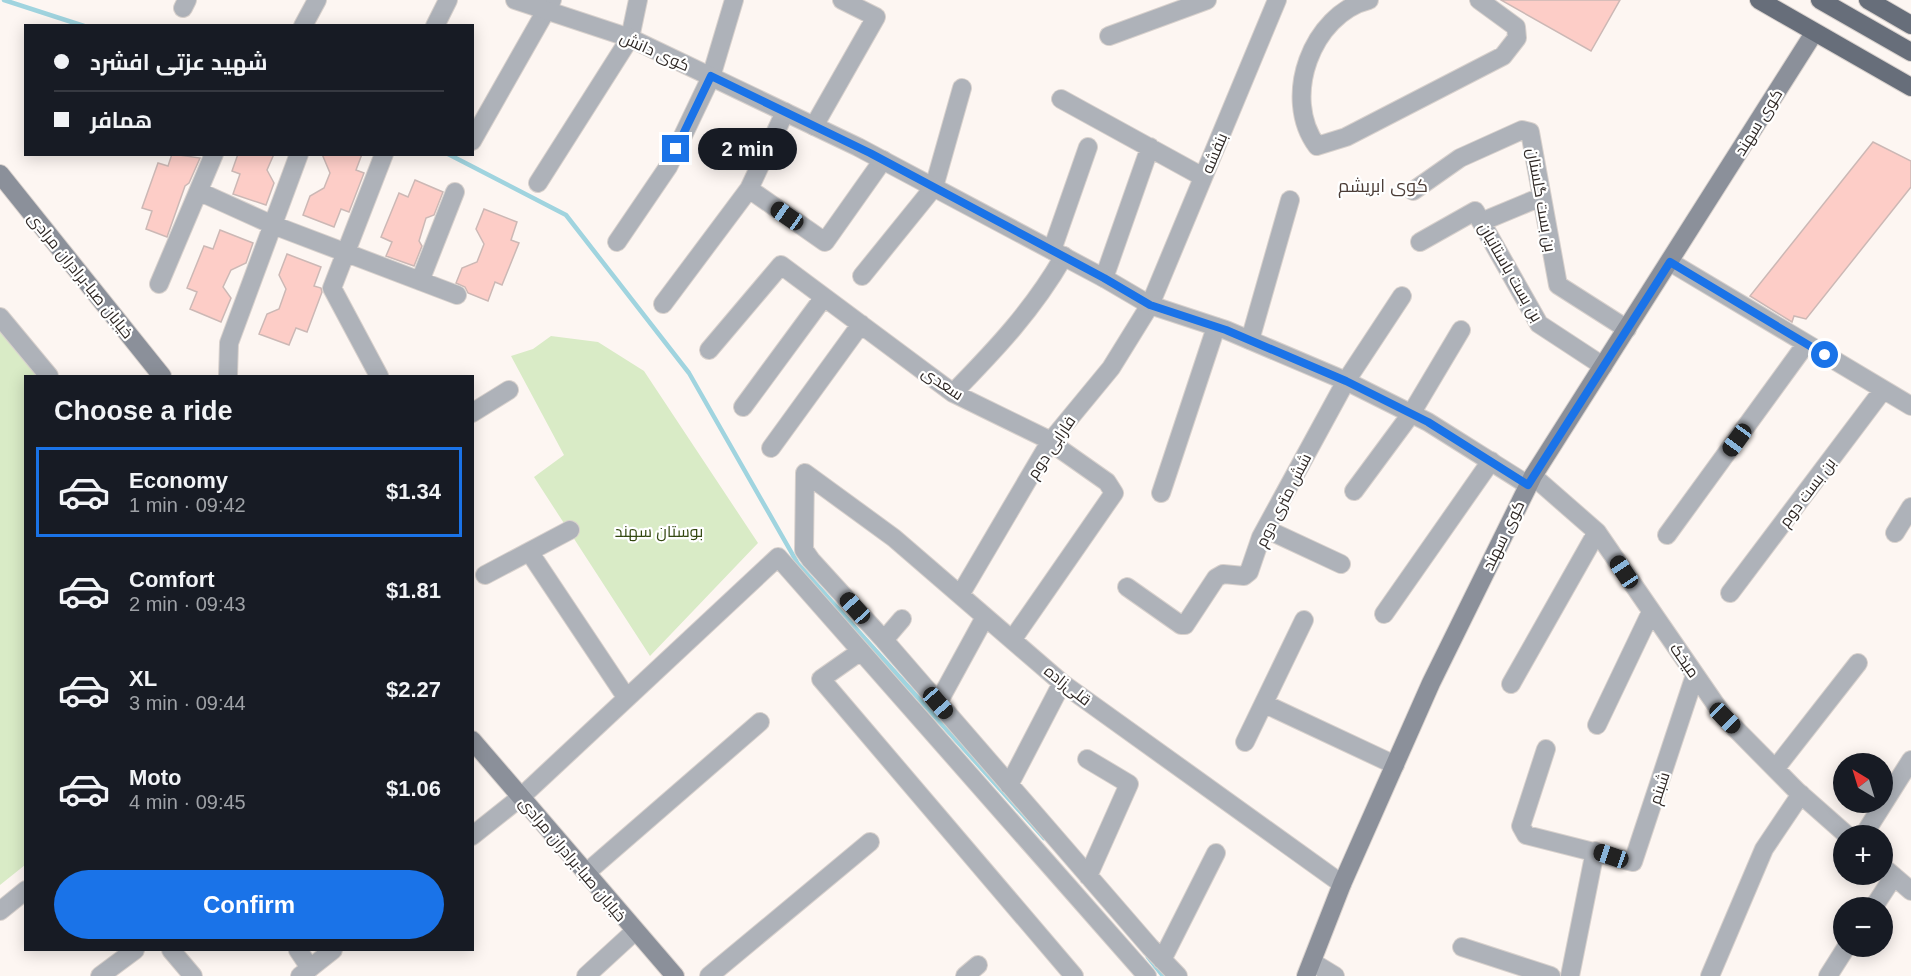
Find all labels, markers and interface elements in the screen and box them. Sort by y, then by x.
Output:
street label: کوی دانش [617,29,692,76]
text: شهید عزتی افشرد [90,50,267,75]
street label: کوی سهند [1731,86,1787,160]
text: همافر [90,108,152,133]
callout: 2 min [697,128,796,170]
street label: بنفشه [1198,130,1231,176]
route end [662,135,689,162]
text: 2 min [721,138,774,160]
street label: بن بست گلستان [1522,147,1559,254]
district label: کوی ابریشم [1338,176,1428,198]
car [767,198,807,234]
street label: خیابان صبا-برادران مرادی [23,209,136,343]
street label: بن بست باستانیان [1474,220,1546,326]
route start [1811,341,1838,368]
street label: سعدی [918,363,967,405]
text: Choose a ride [54,396,233,426]
street label: فارابی دوم [1024,413,1081,484]
car [1719,420,1755,460]
street label: شش متری دوم [1253,451,1317,551]
street label: بن بست دوم [1776,454,1841,532]
icon: car [57,465,111,519]
text: Economy [129,468,228,493]
text: $1.34 [386,479,441,504]
text: 1 min · 09:42 [129,494,246,516]
street label: کوی سهند [1479,498,1529,574]
park label: بوستان سهند [615,523,703,542]
car [1606,552,1642,592]
icon: car [57,564,111,618]
text: Comfort [129,567,215,592]
text: $1.81 [386,578,441,603]
car [836,589,874,627]
text: 2 min · 09:43 [129,593,246,615]
street label: میخک [1666,640,1702,681]
street label: قلی‌زاده [1040,662,1094,710]
icon: car [57,663,111,717]
text: XL [129,666,157,691]
text: $2.27 [386,677,441,702]
car [919,684,957,722]
text: 3 min · 09:44 [129,692,246,714]
car [1706,699,1744,737]
north arrow [1833,753,1893,813]
map controls [1833,753,1893,957]
icon: car [57,762,111,816]
text: Moto [129,765,182,790]
street label: شبنم [1646,770,1676,807]
text: $1.06 [386,776,441,801]
text: 4 min · 09:45 [129,791,246,813]
street label: خیابان صبا-برادران مرادی [514,794,629,926]
button: + [1833,825,1893,885]
car [1591,842,1631,870]
button: Confirm [54,870,444,939]
button: − [1833,897,1893,957]

